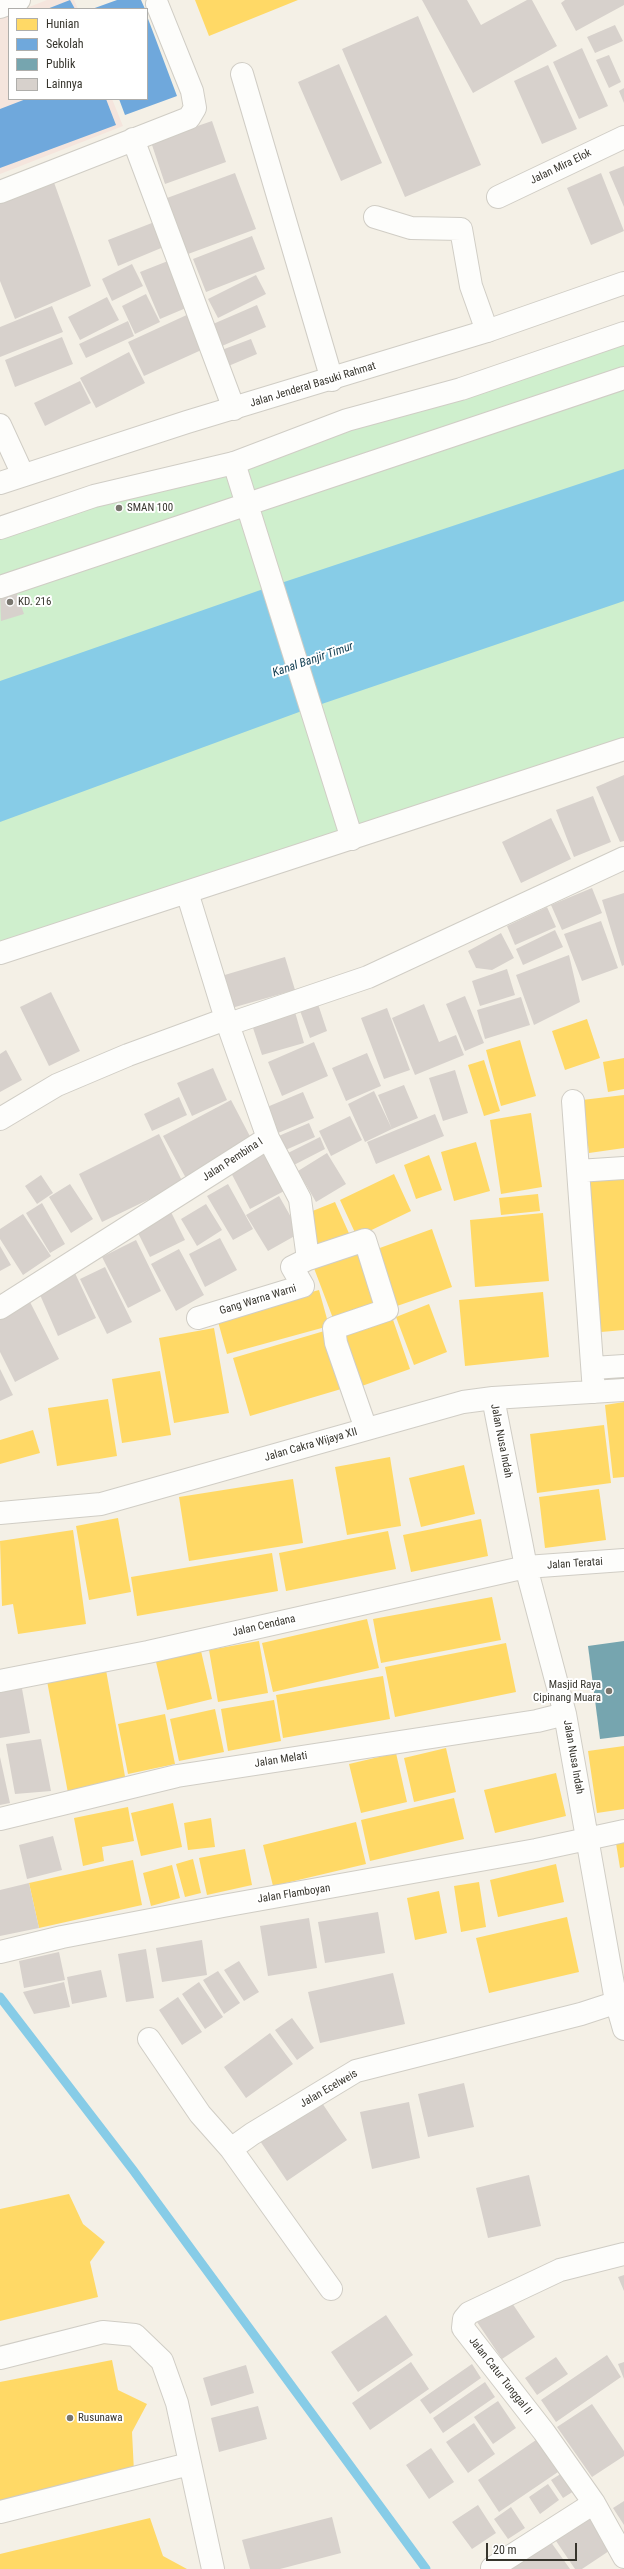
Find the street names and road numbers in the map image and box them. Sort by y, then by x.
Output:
street label: Jalan Mira Elok [528,146,594,188]
street label: Jalan Jenderal Basuki Rahmat [248,360,378,410]
street label: Jalan Pembina I [200,1136,266,1184]
street label: Gang Warna Warni [218,1282,298,1318]
street label: Jalan Nusa Indah [487,1403,515,1479]
street label: Jalan Cakra Wijaya XII [263,1425,359,1465]
street label: Jalan Teratai [547,1555,603,1573]
street label: Jalan Cendana [231,1612,297,1640]
street label: Jalan Nusa Indah [560,1719,586,1795]
street label: Jalan Melati [254,1749,308,1771]
street label: Jalan Flamboyan [257,1882,331,1906]
street label: Jalan Ecelweis [298,2067,360,2111]
street label: Jalan Catur Tunggal II [466,2335,534,2417]

